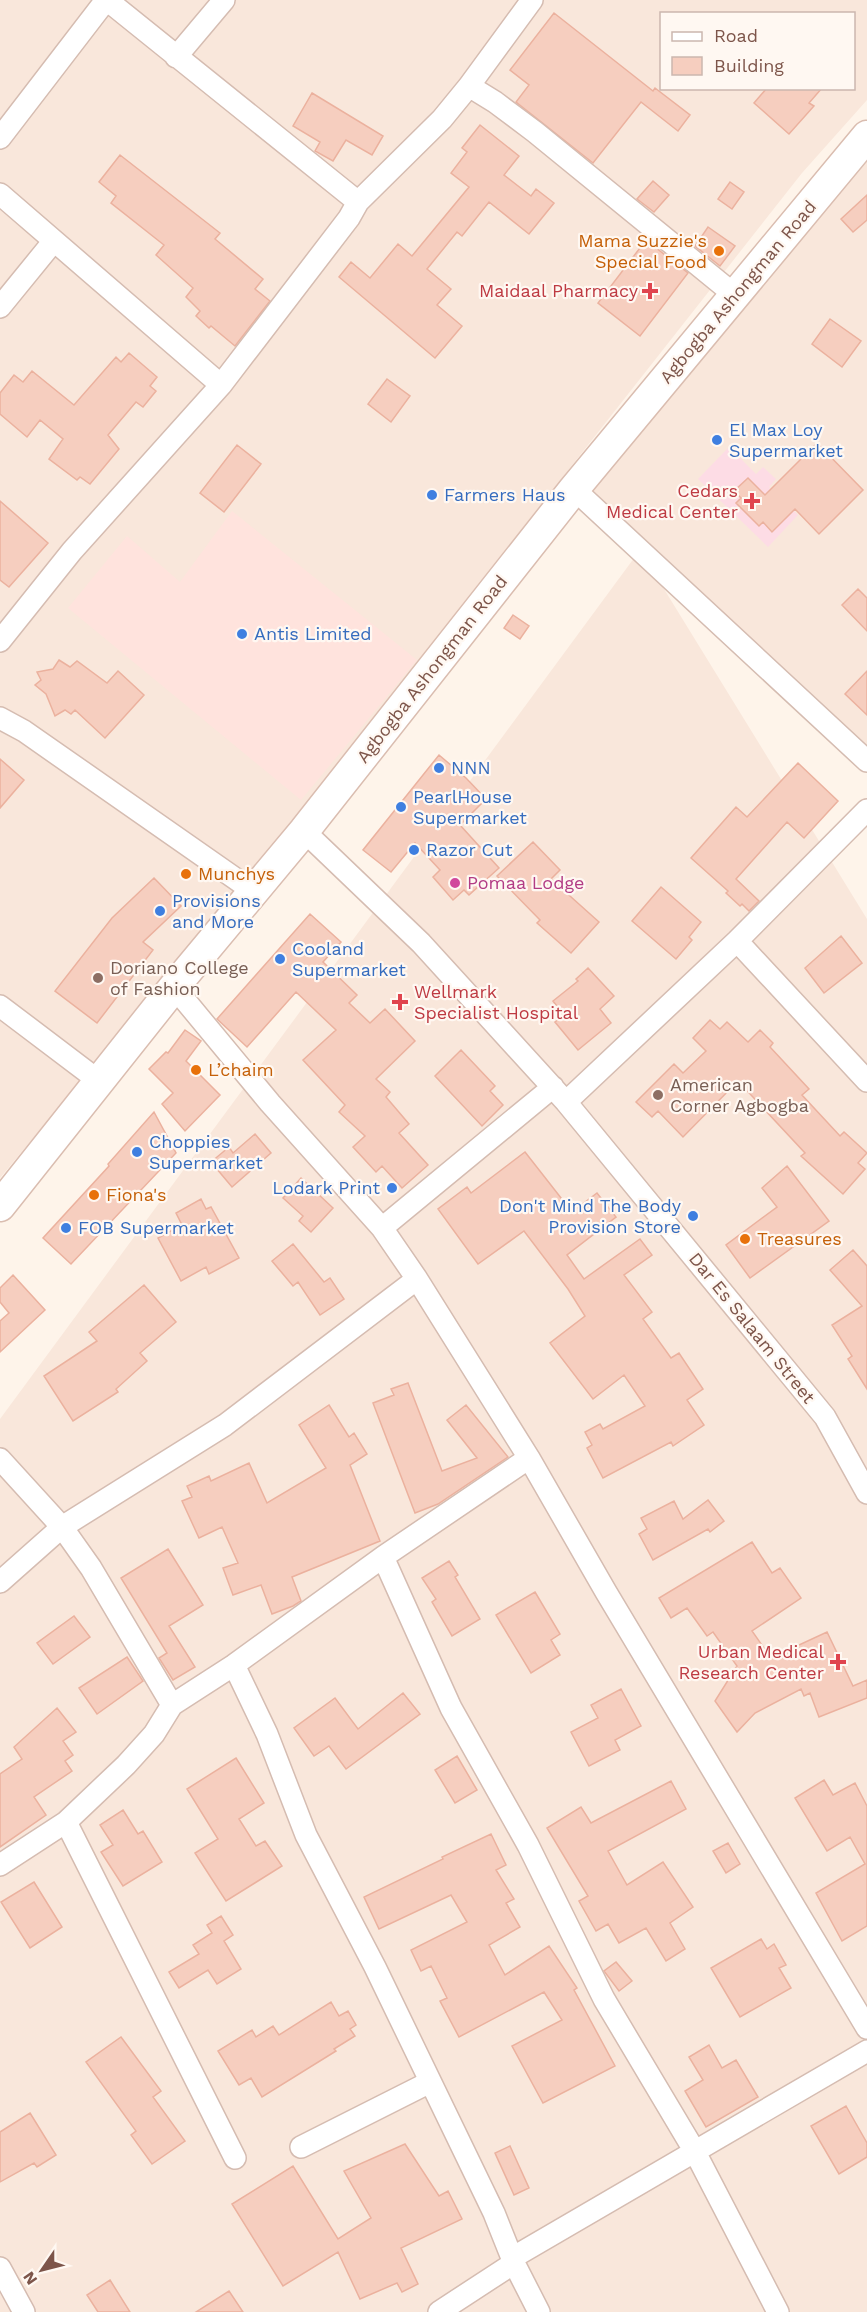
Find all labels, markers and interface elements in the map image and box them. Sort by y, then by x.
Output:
legend [660,12,855,90]
text: Road [714,25,758,46]
text: Building [714,55,784,76]
street label: Agbogba Ashongman Road [655,196,820,387]
place label: Mama Suzzie's Special Food [578,230,707,272]
marker: Mama Suzzie's Special Food [712,244,726,258]
place label: Maidaal Pharmacy [479,280,639,301]
marker: Maidaal Pharmacy [643,284,657,298]
place label: El Max Loy Supermarket [729,419,843,461]
marker: El Max Loy Supermarket [710,433,724,447]
place label: Cedars Medical Center [606,480,738,522]
place label: Farmers Haus [444,484,566,505]
marker: Farmers Haus [425,488,439,502]
marker: Cedars Medical Center [743,492,761,510]
street label: Agbogba Ashongman Road [352,571,511,767]
place label: Antis Limited [254,623,372,644]
marker: Antis Limited [235,627,249,641]
place label: NNN [451,757,491,778]
marker: NNN [432,761,446,775]
place label: PearlHouse Supermarket [413,786,527,828]
marker: PearlHouse Supermarket [394,800,408,814]
place label: Razor Cut [426,839,513,860]
marker: Razor Cut [407,843,421,857]
place label: Munchys [198,863,275,884]
marker: Munchys [179,867,193,881]
place label: Pomaa Lodge [467,872,584,893]
marker: Pomaa Lodge [448,876,462,890]
place label: Provisions and More [172,890,261,932]
marker: Provisions and More [153,904,167,918]
place label: Cooland Supermarket [292,938,406,980]
marker: Cooland Supermarket [273,952,287,966]
place label: Doriano College of Fashion [110,957,249,999]
marker: Doriano College of Fashion [91,971,105,985]
place label: Wellmark Specialist Hospital [414,981,579,1023]
marker: Wellmark Specialist Hospital [391,993,409,1011]
place label: L’chaim [208,1059,274,1080]
marker: L’chaim [189,1063,203,1077]
place label: American Corner Agbogba [670,1074,809,1116]
marker: American Corner Agbogba [651,1088,665,1102]
place label: Choppies Supermarket [149,1131,263,1173]
marker: Choppies Supermarket [130,1145,144,1159]
place label: Lodark Print [272,1177,380,1198]
marker: Lodark Print [385,1181,399,1195]
place label: Fiona's [106,1184,167,1205]
marker: Fiona's [87,1188,101,1202]
place label: Don't Mind The Body Provision Store [499,1195,682,1237]
marker: Don't Mind The Body Provision Store [686,1209,700,1223]
place label: FOB Supermarket [78,1217,234,1238]
marker: FOB Supermarket [59,1221,73,1235]
place label: Treasures [757,1228,842,1249]
marker: Treasures [738,1232,752,1246]
street label: Dar Es Salaam Street [685,1248,820,1408]
place label: Urban Medical Research Center [678,1641,824,1683]
marker: Urban Medical Research Center [829,1653,847,1671]
north arrow [12,2240,72,2300]
text: N [19,2268,41,2289]

